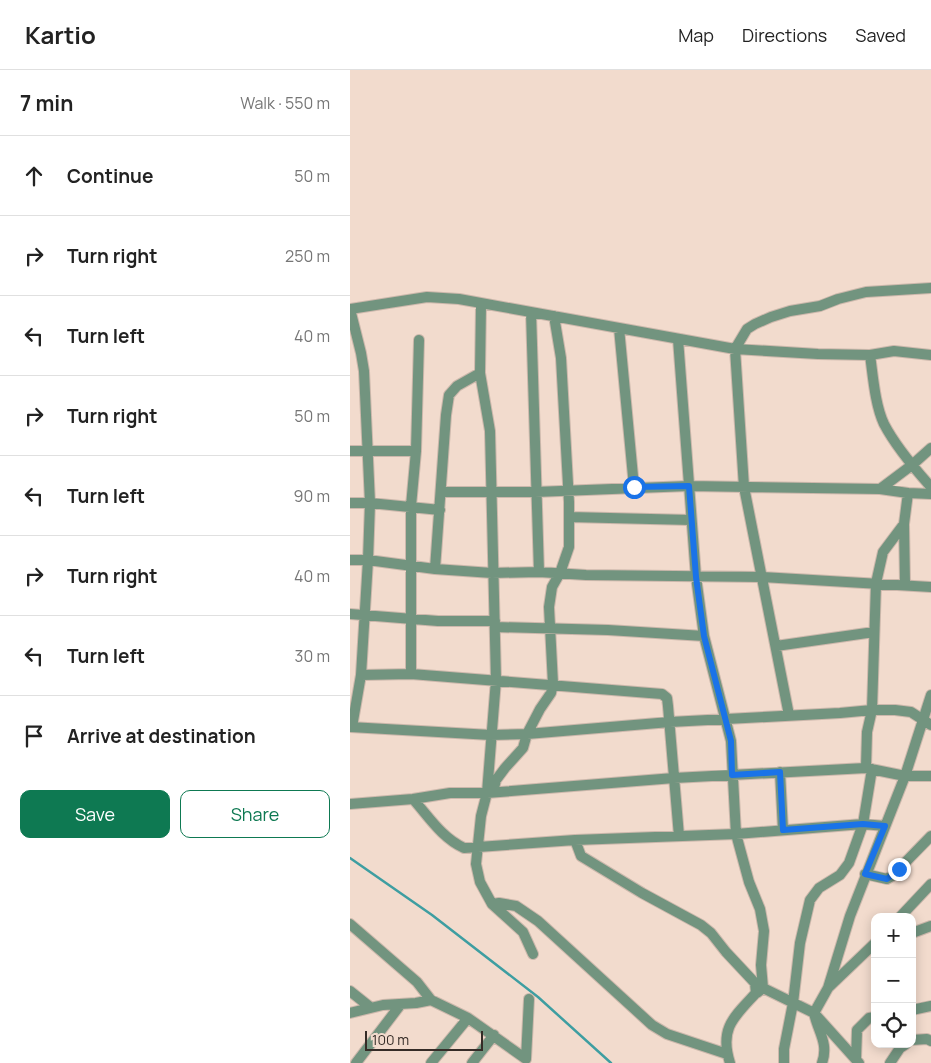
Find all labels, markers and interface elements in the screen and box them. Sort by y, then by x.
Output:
text: Kartio [25,18,96,51]
text: Map [678,23,714,47]
text: Directions [742,23,827,47]
text: Saved [855,23,906,47]
text: 7 min [20,89,73,117]
text: Walk · 550 m [240,92,330,114]
icon: ahead [20,162,48,190]
text: Continue [67,163,153,189]
text: 50 m [294,165,330,187]
icon: right [20,242,48,270]
text: Turn right [67,243,157,269]
text: 250 m [285,245,330,267]
icon: left [20,322,48,350]
text: Turn left [67,323,145,349]
text: 40 m [294,325,330,347]
icon: right [20,402,48,430]
text: Turn right [67,403,157,429]
text: 50 m [294,405,330,427]
route start [623,476,646,499]
icon: left [20,482,48,510]
text: Turn left [67,483,145,509]
text: 90 m [294,485,330,507]
icon: right [20,562,48,590]
text: Turn right [67,563,157,589]
text: 40 m [294,565,330,587]
icon: left [20,642,48,670]
text: Turn left [67,643,145,669]
text: 30 m [295,645,330,667]
icon: arrive [20,722,48,750]
text: Arrive at destination [67,723,256,749]
button: Save [20,790,170,838]
button: Share [180,790,330,838]
route end [888,858,911,881]
map controls [871,913,916,1048]
button: + [871,913,916,958]
button: − [871,958,916,1003]
button: locate [871,1003,916,1048]
scale bar [365,1028,482,1051]
text: 100 m [372,1030,409,1049]

